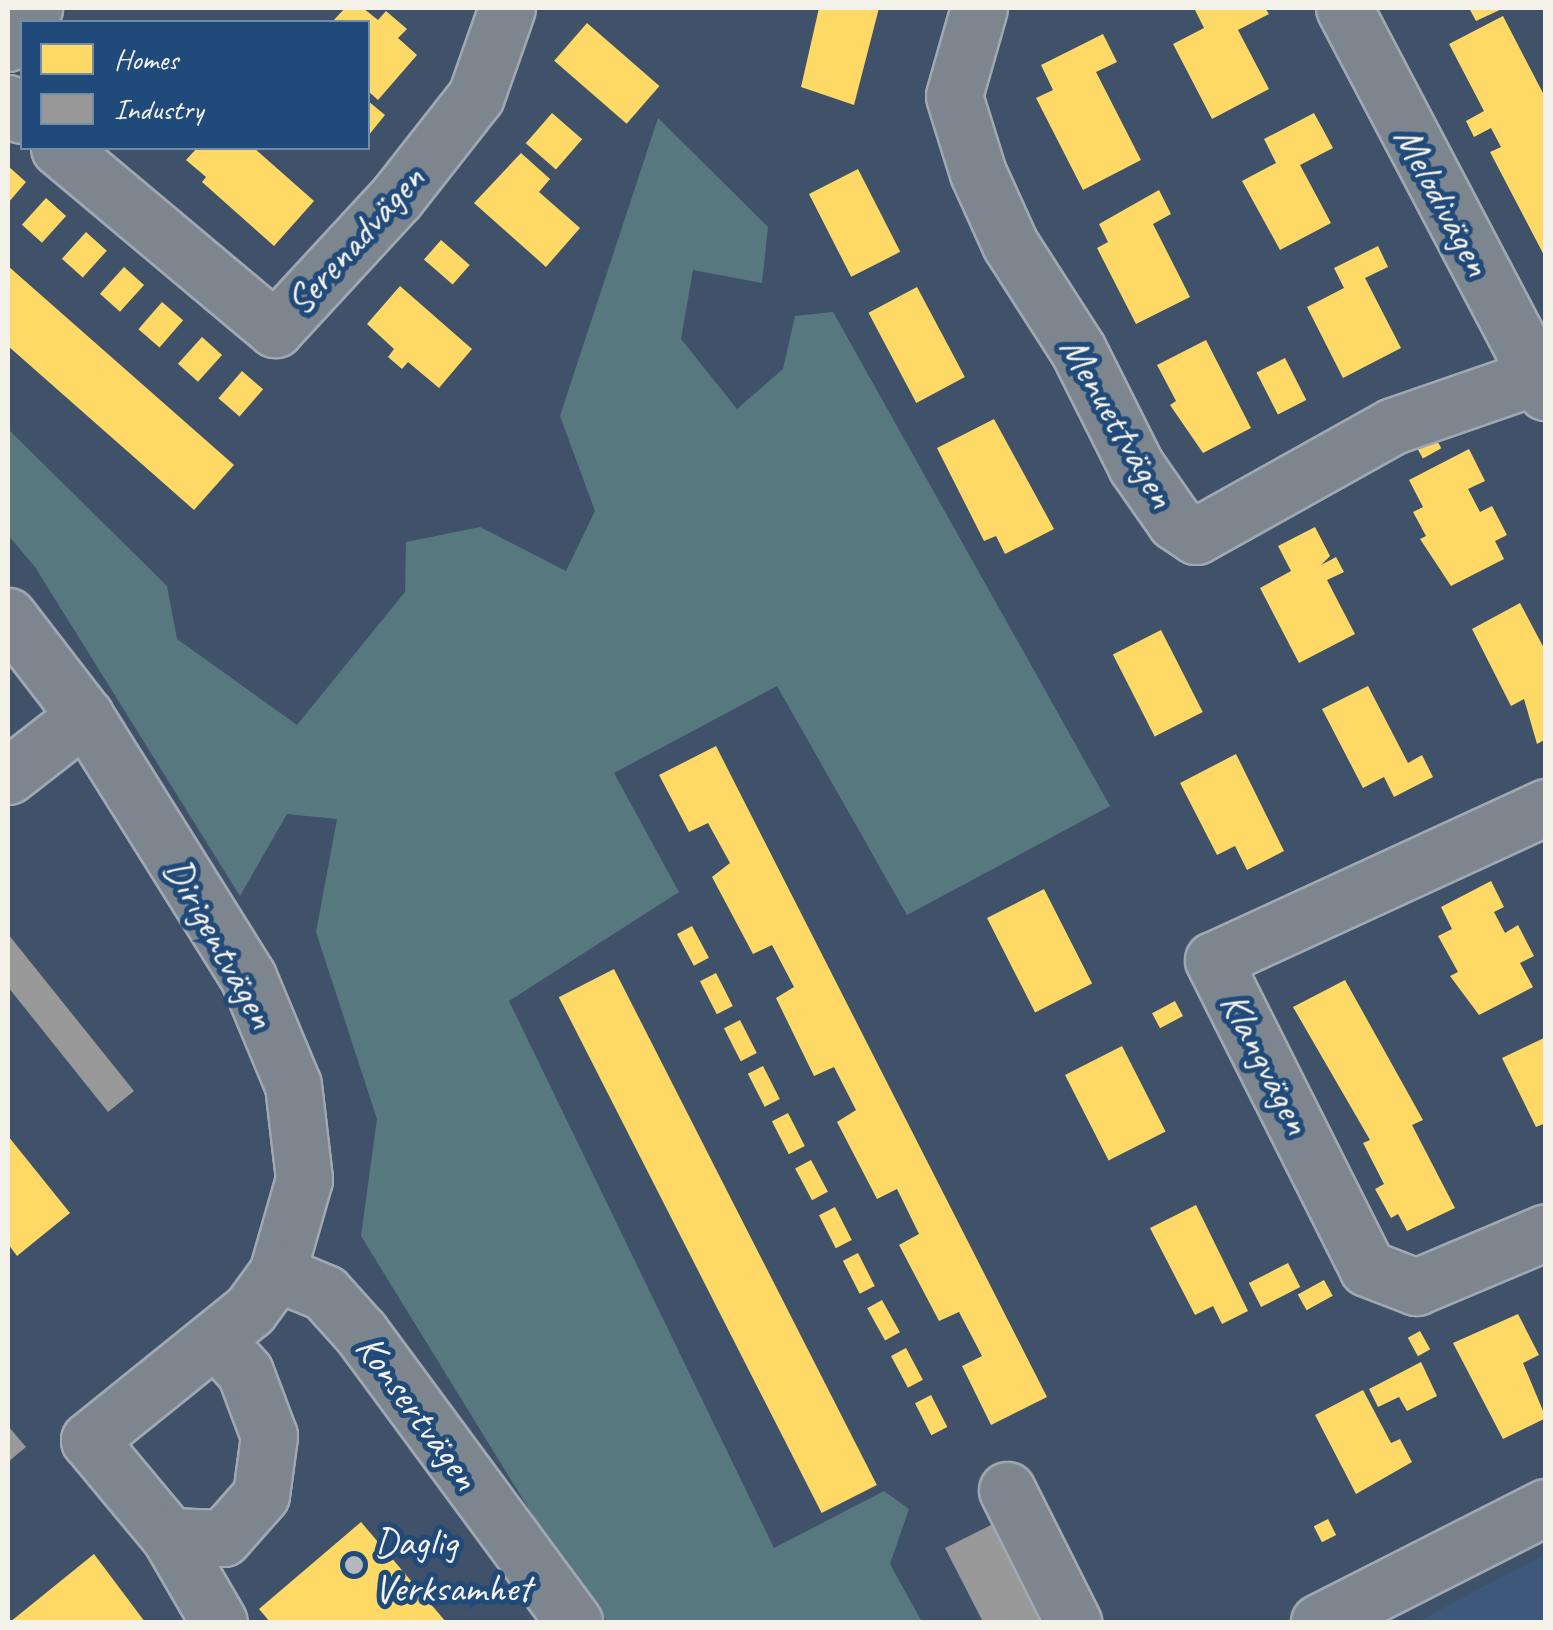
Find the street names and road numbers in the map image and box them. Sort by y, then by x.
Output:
street label: Melodivägen [1384,118,1502,284]
street label: Serenadvägen [275,155,435,325]
street label: Menuettvägen [1050,328,1186,516]
street label: Dirigentvägen [154,849,286,1037]
street label: Klangvägen [1210,984,1322,1142]
street label: Konsertvägen [346,1325,490,1499]

